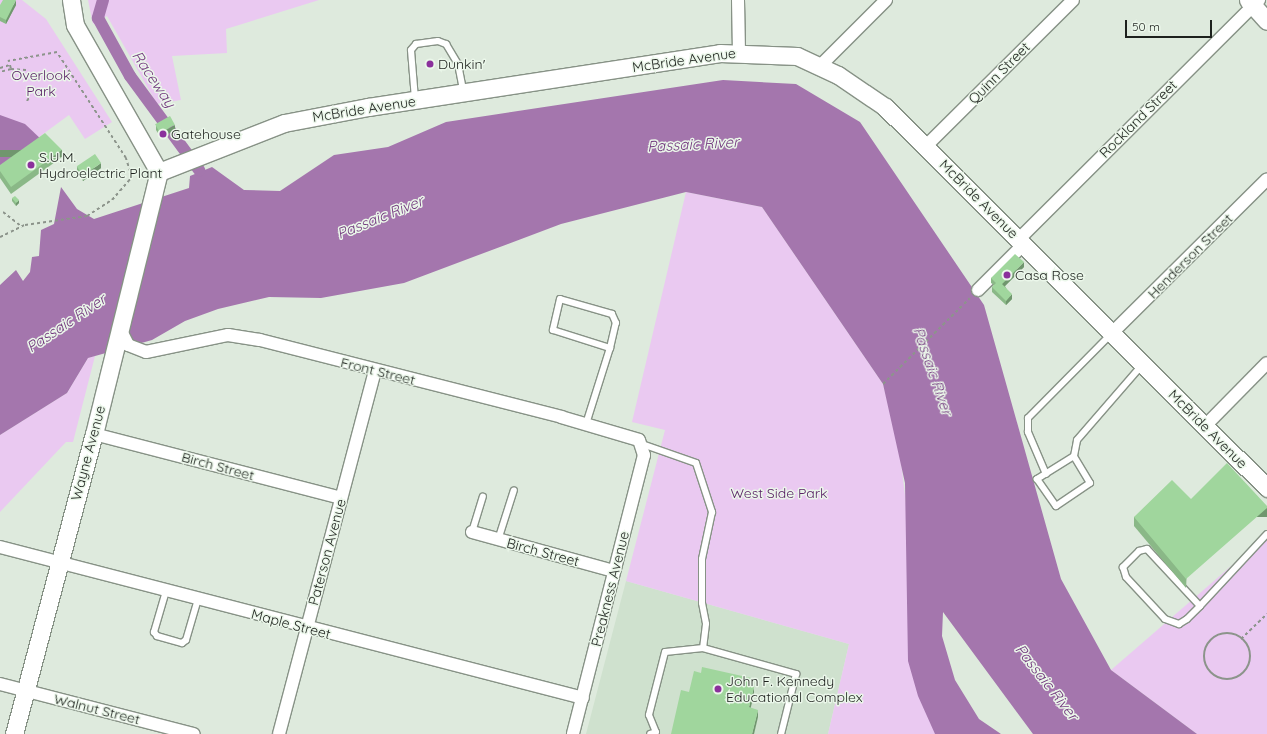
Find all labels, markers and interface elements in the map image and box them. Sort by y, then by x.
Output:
scale bar [1127,12,1214,38]
text: 50 m [1132,19,1160,34]
street label: Quinn Street [965,39,1033,107]
street label: McBride Avenue [631,44,737,76]
water label: Raceway [129,47,179,111]
place label: Dunkin' [438,56,485,72]
marker: Dunkin' [425,59,435,69]
park label: Overlook Park [12,67,70,100]
street label: Rockland Street [1096,77,1180,161]
street label: McBride Avenue [311,93,417,125]
place label: Gatehouse [171,126,241,142]
marker: Gatehouse [158,129,168,139]
water label: Passaic River [647,133,739,155]
place label: S.U.M. Hydroelectric Plant [39,149,162,182]
street label: McBride Avenue [936,156,1022,242]
marker: S.U.M. Hydroelectric Plant [26,160,36,170]
water label: Passaic River [334,191,426,243]
street label: Henderson Street [1144,210,1236,302]
place label: Casa Rose [1015,267,1084,283]
marker: Casa Rose [1002,270,1012,280]
water label: Passaic River [23,290,109,356]
water label: Passaic River [910,325,956,417]
street label: Front Street [339,354,417,388]
street label: McBride Avenue [1165,386,1251,472]
street label: Wayne Avenue [67,404,109,502]
street label: Birch Street [180,448,256,484]
park label: West Side Park [730,485,828,501]
street label: Paterson Avenue [305,497,349,607]
street label: Preakness Avenue [588,530,632,648]
street label: Birch Street [505,534,581,570]
street label: Maple Street [249,605,333,643]
water label: Passaic River [1012,640,1082,724]
place label: John F. Kennedy Educational Complex [726,673,863,706]
marker: John F. Kennedy Educational Complex [713,684,723,694]
street label: Walnut Street [52,690,142,728]

